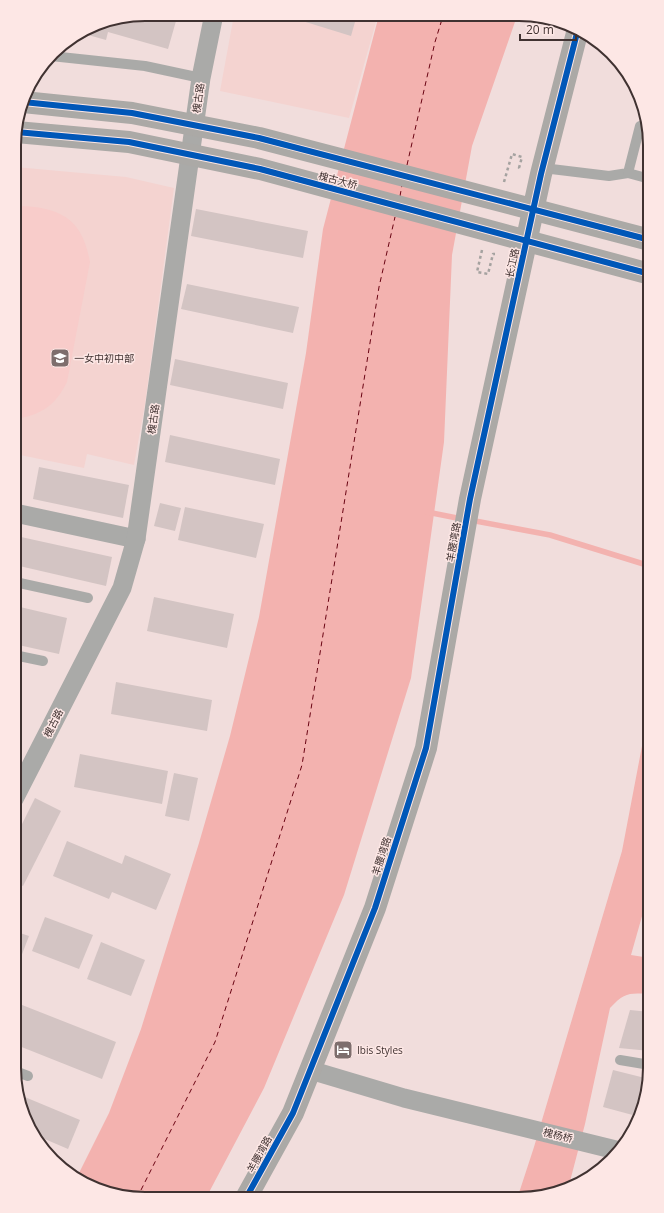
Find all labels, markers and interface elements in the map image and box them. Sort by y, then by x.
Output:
scale bar [520,16,576,42]
text: 20 m [526,21,554,38]
street label: 槐古路 [189,82,207,114]
street label: 槐古大桥 [317,168,359,192]
street label: 长江路 [502,247,522,279]
school or university icon: 一女中初中部 [49,347,71,369]
place label: 一女中初中部 [74,351,134,365]
street label: 槐古路 [144,403,162,435]
street label: 羊腰湾路 [443,521,463,563]
street label: 槐古路 [40,706,66,740]
street label: 羊腰湾路 [368,835,394,877]
hotel icon: Ibis Styles [332,1039,354,1061]
place label: Ibis Styles [357,1043,403,1057]
street label: 槐杨桥 [542,1125,574,1145]
street label: 羊腰湾路 [243,1133,275,1175]

